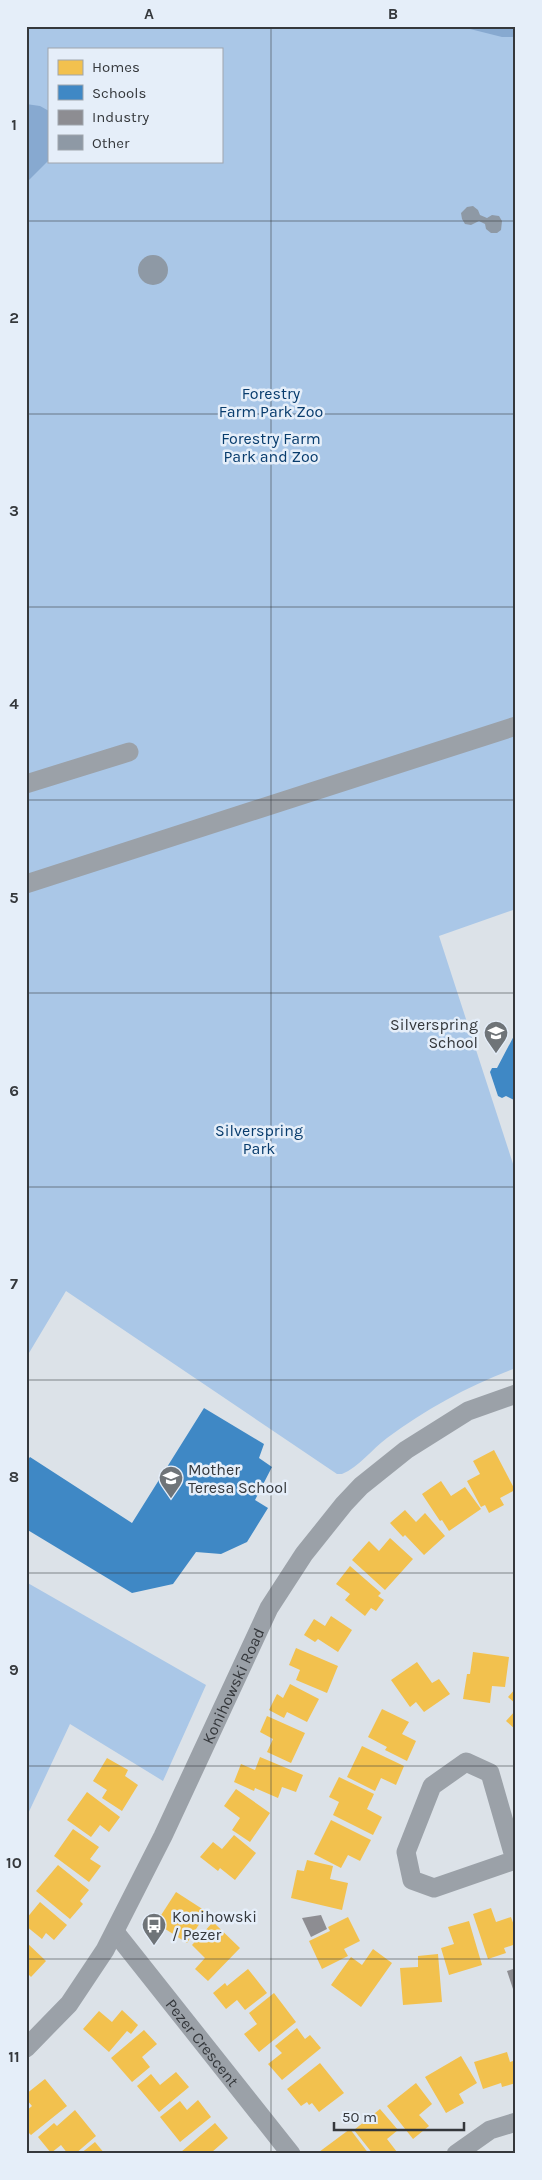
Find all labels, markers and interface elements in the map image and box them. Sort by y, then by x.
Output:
text: A [144,4,154,23]
text: B [388,4,398,23]
legend [48,48,222,162]
text: Homes [92,58,140,76]
text: Schools [92,84,146,102]
text: Industry [92,108,149,126]
text: 1 [11,115,17,134]
text: Other [92,134,130,152]
text: 2 [9,308,19,327]
park label: Forestry Farm Park Zoo [219,384,323,421]
park label: Forestry Farm Park and Zoo [221,429,321,466]
text: 3 [9,501,19,520]
text: 4 [9,694,19,713]
text: 5 [9,888,19,907]
place label: Silverspring School [390,1015,478,1052]
school or university icon: Silverspring School [483,1020,509,1054]
text: 6 [9,1081,19,1100]
park label: Silverspring Park [215,1121,303,1158]
text: 7 [10,1274,18,1293]
place label: Mother Teresa School [188,1460,288,1497]
school or university icon: Mother Teresa School [158,1465,184,1499]
text: 8 [9,1467,19,1486]
street label: Konihowski Road [198,1625,268,1747]
text: 9 [9,1660,19,1679]
text: 10 [6,1853,22,1872]
place label: Konihowski / Pezer [172,1907,257,1944]
bus stop icon: Konihowski / Pezer [141,1912,167,1946]
street label: Pezer Crescent [162,1995,243,2090]
text: 11 [8,2047,20,2066]
scale bar [334,2100,464,2132]
text: 50 m [342,2108,377,2126]

